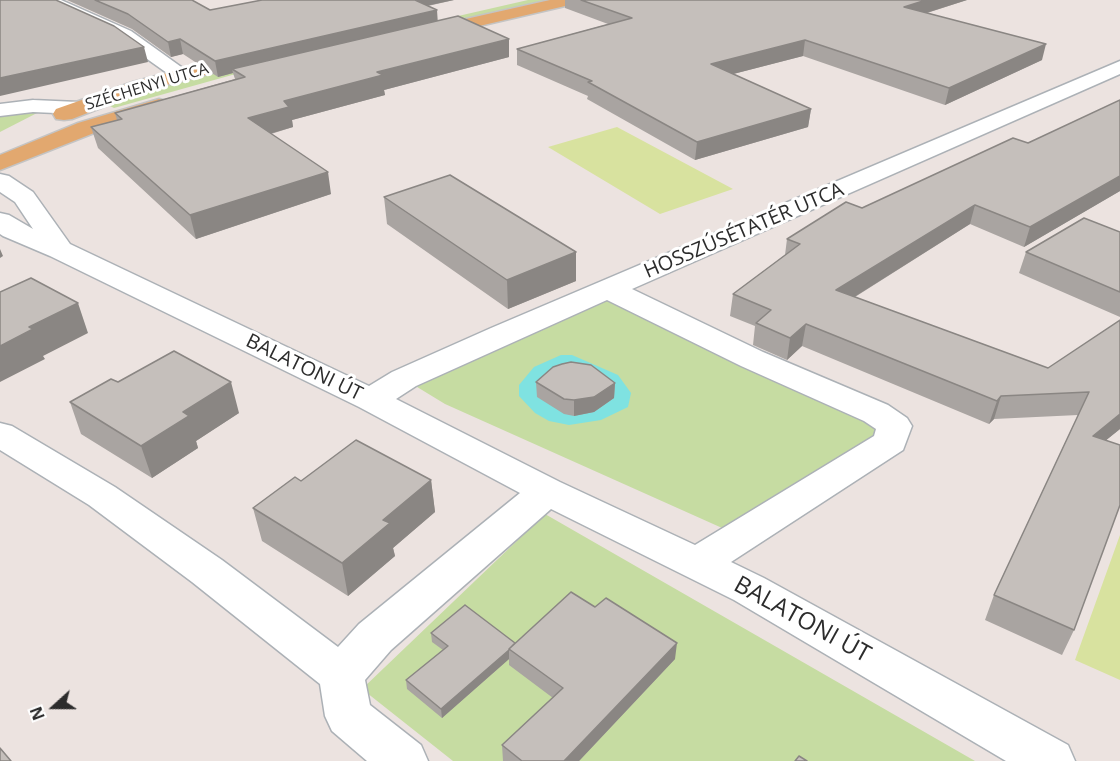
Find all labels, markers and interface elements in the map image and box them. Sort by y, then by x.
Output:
street label: SZÉCHENYI UTCA [83,59,211,115]
street label: HOSSZÚSÉTATÉR UTCA [641,178,847,284]
street label: BALATONI ÚT [242,329,366,407]
street label: BALATONI ÚT [729,571,875,669]
north arrow [24,677,84,737]
text: N [25,703,50,723]

